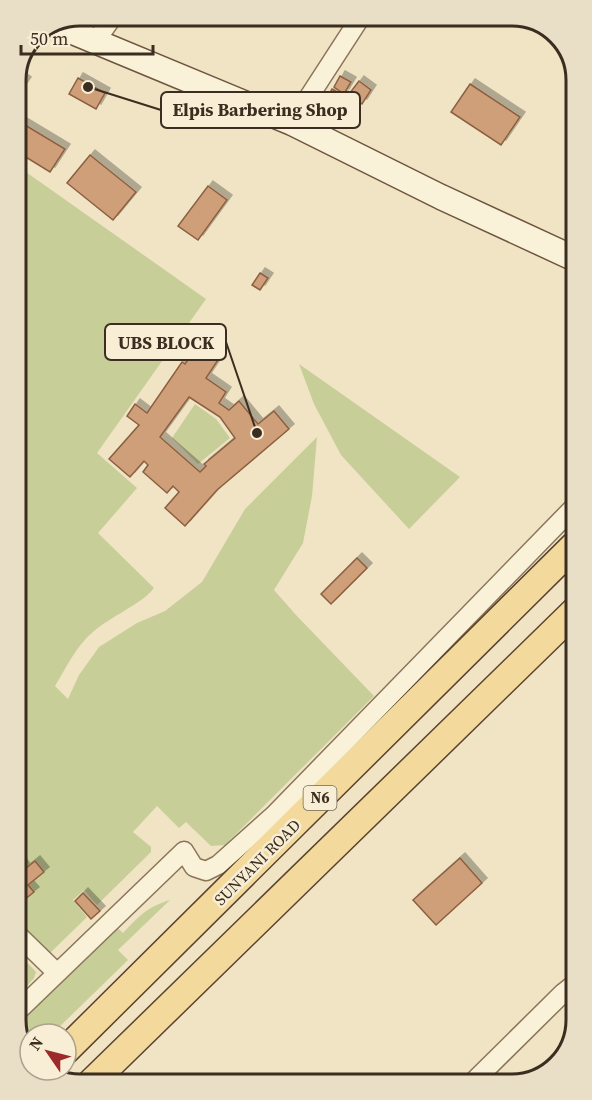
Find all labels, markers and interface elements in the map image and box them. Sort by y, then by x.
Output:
scale bar [21,18,153,56]
text: 50 m [30,26,68,51]
callout: Elpis Barbering Shop [161,92,360,128]
text: Elpis Barbering Shop [172,97,348,122]
callout: UBS BLOCK [105,324,226,360]
text: UBS BLOCK [118,330,215,355]
road number: N6 [304,786,336,810]
street label: SUNYANI ROAD [209,814,305,910]
north arrow [18,1022,78,1082]
text: N [23,1032,48,1054]

